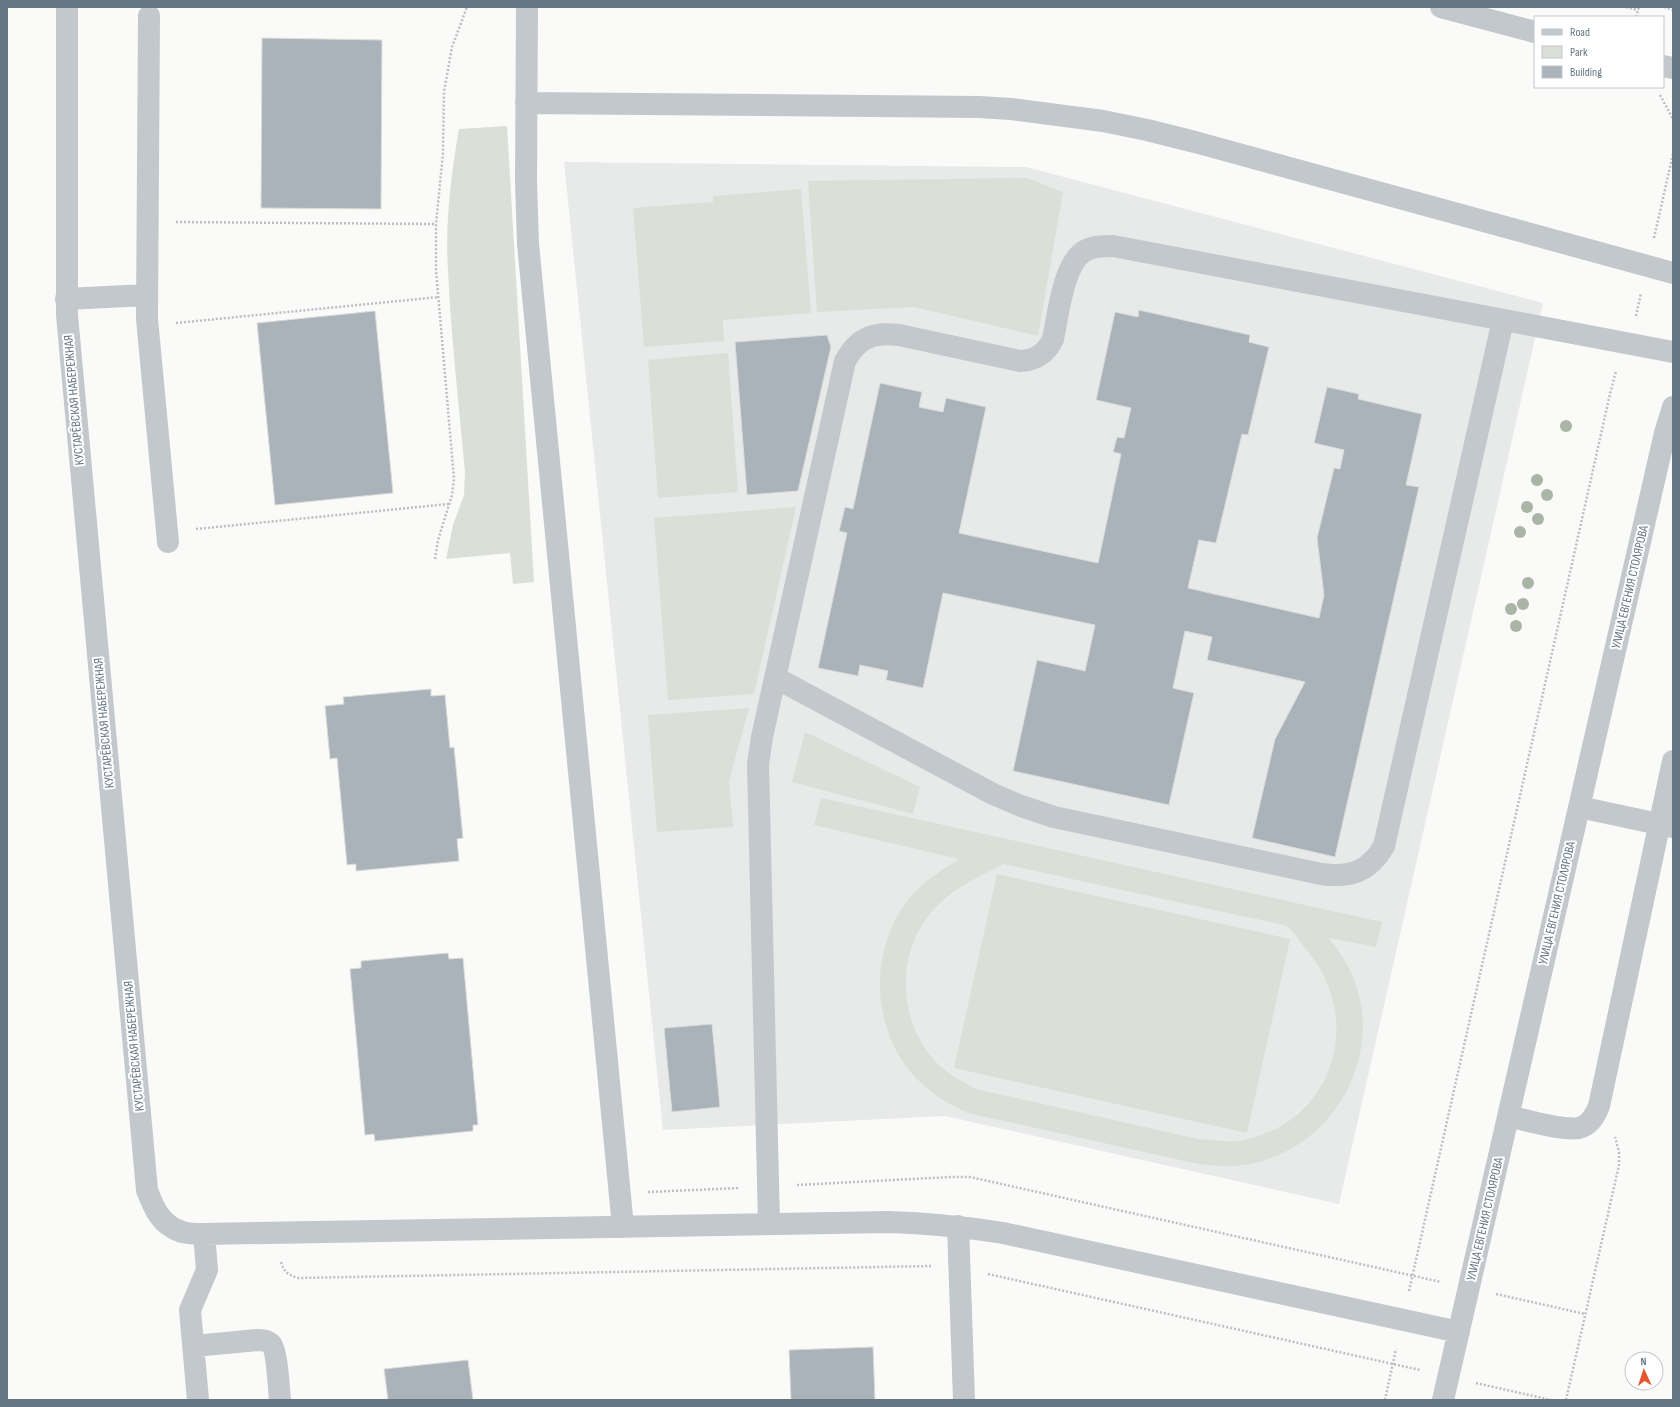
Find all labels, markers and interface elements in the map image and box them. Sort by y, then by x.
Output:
legend [1534,16,1664,88]
text: Road [1570,25,1590,40]
text: Park [1570,45,1588,60]
text: Building [1570,65,1602,80]
street label: КУСТАРЁВСКАЯ НАБЕРЕЖНАЯ [60,334,88,466]
street label: УЛИЦА ЕВГЕНИЯ СТОЛЯРОВА [1608,523,1652,650]
street label: КУСТАРЁВСКАЯ НАБЕРЕЖНАЯ [90,657,118,789]
street label: УЛИЦА ЕВГЕНИЯ СТОЛЯРОВА [1535,839,1579,966]
street label: КУСТАРЁВСКАЯ НАБЕРЕЖНАЯ [120,980,148,1112]
street label: УЛИЦА ЕВГЕНИЯ СТОЛЯРОВА [1463,1155,1507,1282]
north arrow [1624,1351,1664,1391]
text: N [1640,1355,1647,1368]

